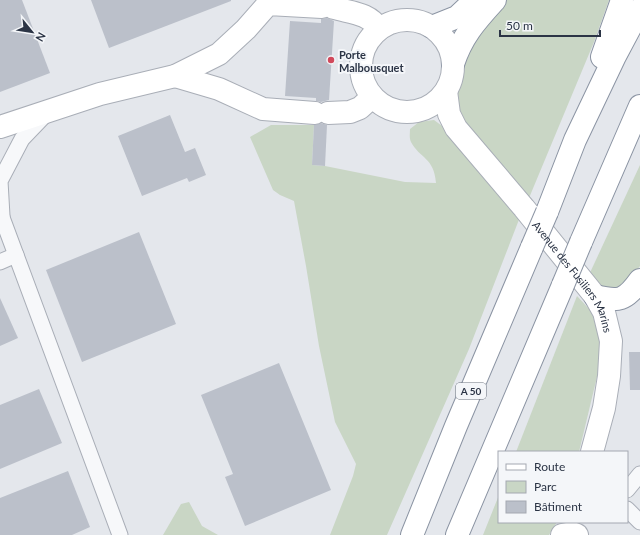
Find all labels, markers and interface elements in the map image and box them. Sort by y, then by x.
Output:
north arrow [12,12,52,52]
scale bar [500,12,600,38]
text: 50 m [506,18,533,33]
text: N [33,30,49,44]
place label: Porte Malbousquet [339,48,404,74]
marker: Porte Malbousquet [326,55,336,65]
street label: Avenue des Fusiliers Marins [530,218,615,334]
road number: A 50 [456,383,486,399]
legend [498,451,628,523]
text: Route [534,459,565,474]
text: Parc [534,479,557,494]
text: Bâtiment [534,499,583,514]

